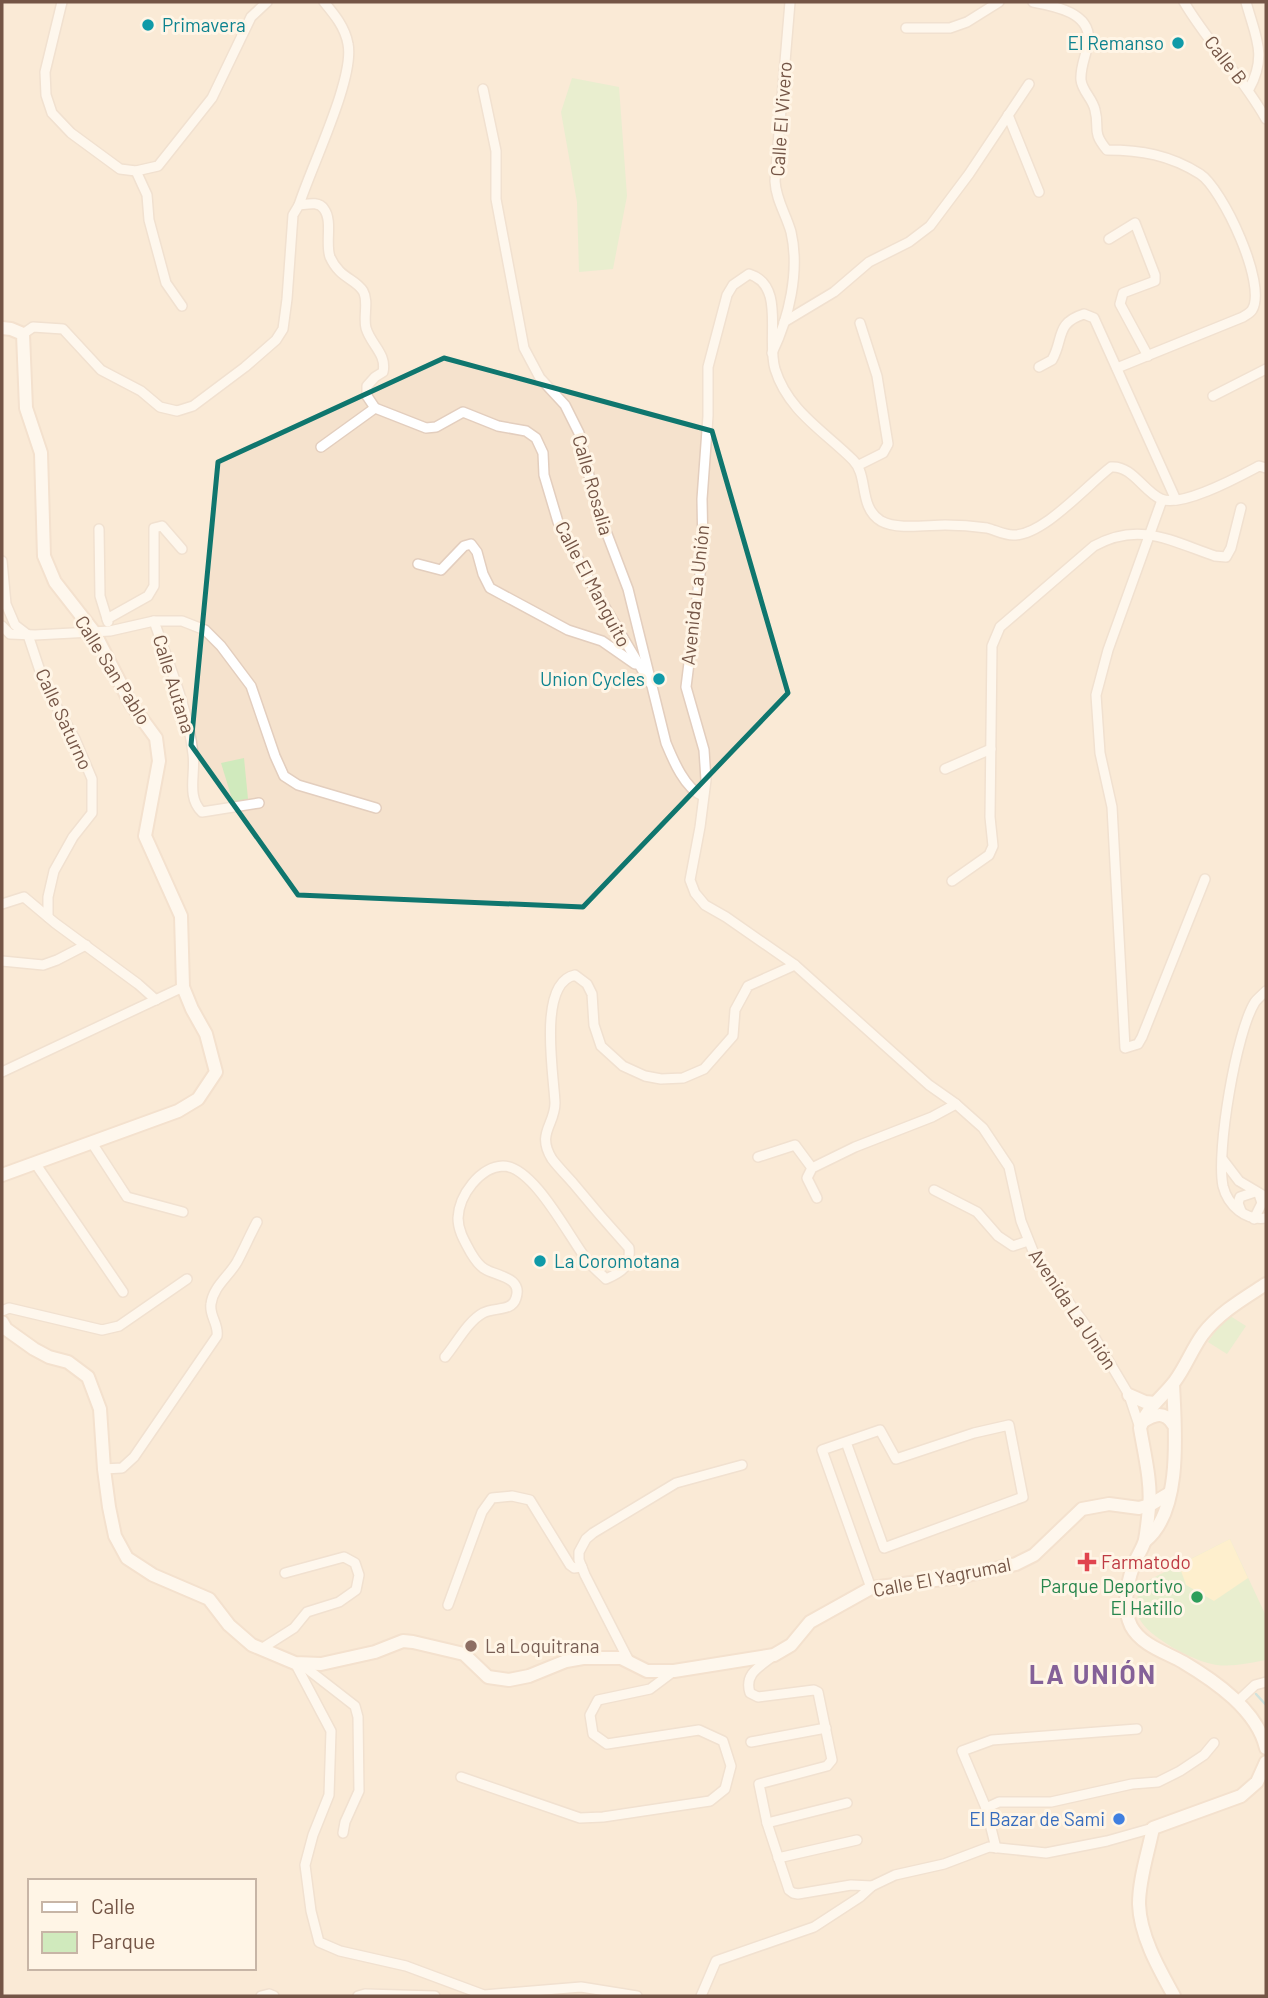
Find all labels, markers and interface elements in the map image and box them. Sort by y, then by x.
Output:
place label: Primavera [162,13,246,36]
marker: Primavera [140,17,156,33]
place label: El Remanso [1067,31,1164,54]
street label: Calle B [1200,31,1253,89]
marker: El Remanso [1170,35,1186,51]
street label: Calle El Vivero [765,61,796,177]
street label: Calle Rosalia [568,432,619,538]
street label: Calle El Manguito [551,517,636,651]
street label: Avenida La Unión [676,524,713,666]
street label: Calle San Pablo [71,611,156,729]
street label: Calle Autana [149,632,200,736]
street label: Calle Saturno [31,665,98,773]
place label: Union Cycles [540,667,645,690]
marker: Union Cycles [651,671,667,687]
street label: Avenida La Unión [1024,1244,1122,1374]
place label: La Coromotana [554,1249,680,1272]
marker: La Coromotana [532,1253,548,1269]
place label: Farmatodo [1101,1550,1191,1573]
street label: Calle El Yagrumal [871,1552,1013,1601]
marker: Farmatodo [1079,1554,1095,1570]
place label: Parque Deportivo El Hatillo [1040,1574,1183,1619]
marker: Parque Deportivo El Hatillo [1189,1589,1205,1605]
place label: La Loquitrana [485,1634,599,1657]
marker: La Loquitrana [463,1638,479,1654]
district label: LA UNIÓN [1029,1658,1157,1689]
place label: El Bazar de Sami [969,1807,1105,1830]
marker: El Bazar de Sami [1111,1811,1127,1827]
legend [28,1879,256,1970]
text: Calle [91,1893,135,1918]
text: Parque [91,1928,156,1953]

